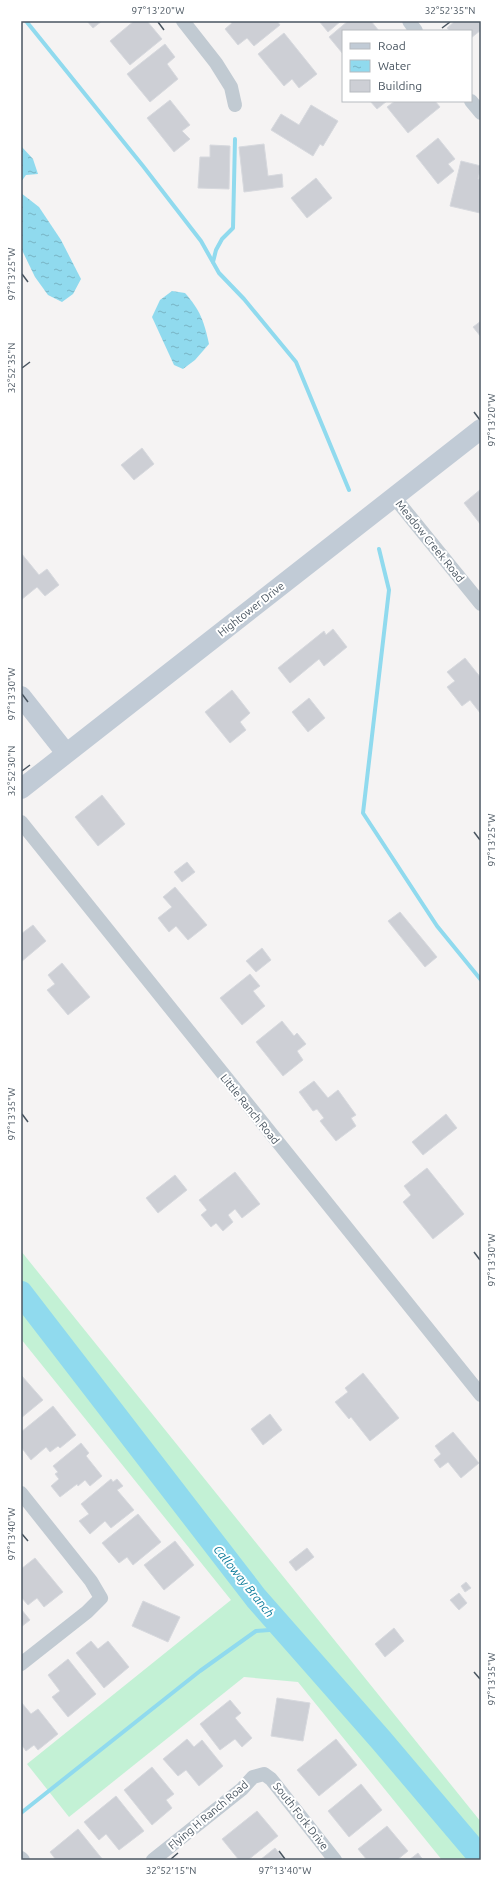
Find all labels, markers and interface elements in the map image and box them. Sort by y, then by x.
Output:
text: 97°13'20"W [132,5,184,16]
text: 32°52'35"N [425,5,475,16]
legend [342,30,472,102]
text: Road [378,39,406,52]
text: Water [378,59,411,72]
text: Building [378,79,422,92]
text: 97°13'25"W [6,248,17,300]
text: 32°52'35"N [6,343,17,393]
text: 97°13'20"W [486,394,497,446]
street label: Meadow Creek Road [393,498,467,584]
street label: Hightower Drive [215,579,287,639]
text: 97°13'30"W [6,668,17,720]
text: 32°52'30"N [6,746,17,796]
text: 97°13'25"W [486,814,497,866]
street label: Little Ranch Road [218,1072,282,1146]
text: 97°13'35"W [6,1088,17,1140]
text: 97°13'30"W [486,1234,497,1286]
text: 97°13'40"W [6,1508,17,1560]
water label: Calloway Branch [211,1543,277,1619]
text: 97°13'35"W [486,1653,497,1705]
street label: Flying H Ranch Road [166,1778,250,1852]
street label: South Fork Drive [271,1780,331,1852]
text: 32°52'15"N [146,1865,196,1876]
text: 97°13'40"W [259,1865,311,1876]

